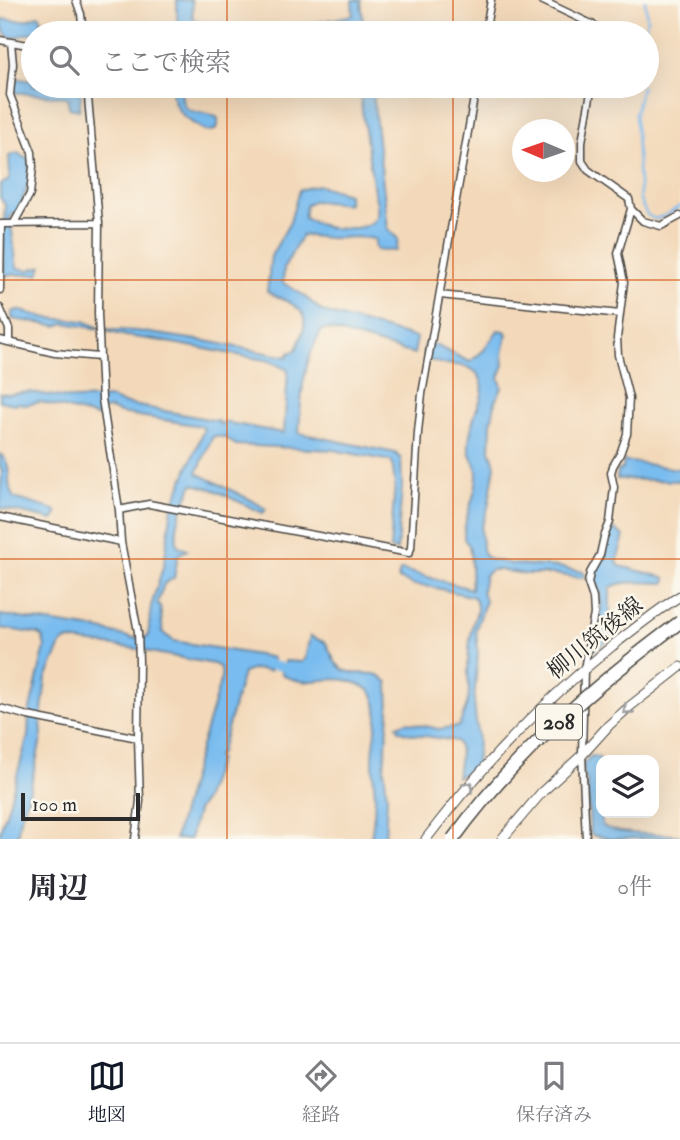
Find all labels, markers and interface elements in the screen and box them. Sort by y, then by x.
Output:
search box [21,21,659,98]
icon: search [45,41,83,79]
text: ここで検索 [101,47,231,79]
north arrow [512,119,575,182]
street label: 柳川筑後線 [541,591,649,685]
one-way arrow [622,702,635,714]
road number: 208 [536,704,582,740]
map controls [596,755,659,818]
button: layers [596,755,659,818]
one-way arrow [461,781,473,794]
scale bar [21,790,140,822]
text: 100 m [32,793,77,817]
text: 周辺 [28,870,88,907]
text: 0件 [617,872,652,901]
tab: 地図 [88,1057,126,1127]
tab: 経路 [302,1057,340,1127]
tab: 保存済み [516,1057,592,1127]

